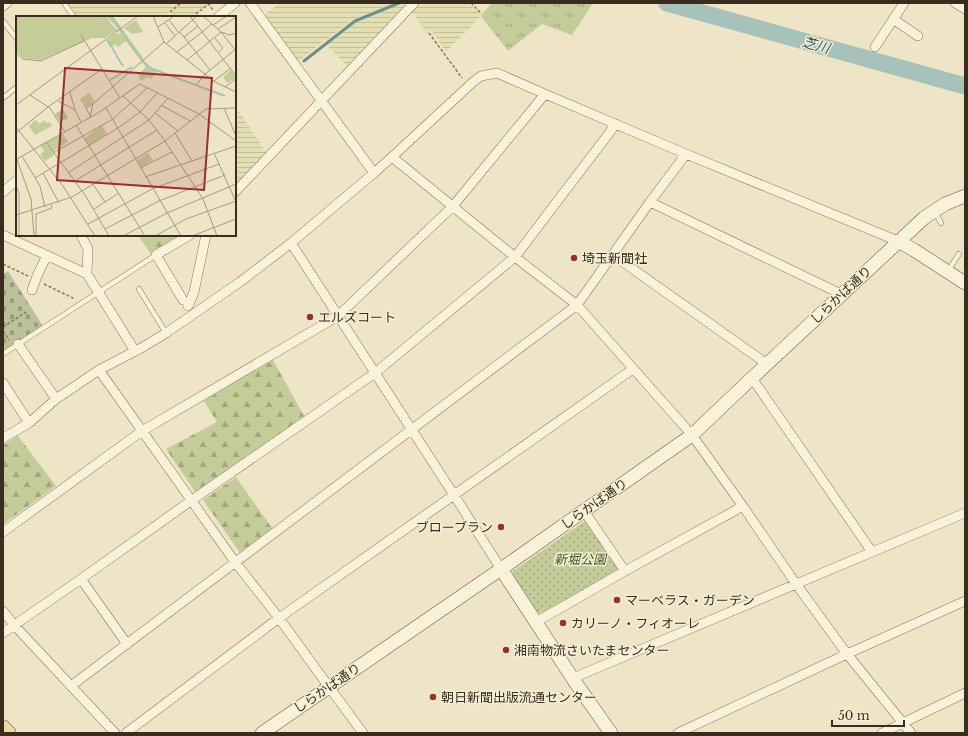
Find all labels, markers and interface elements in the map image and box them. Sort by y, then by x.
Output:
inset map [16,16,236,236]
water label: 芝川 [800,32,834,58]
place label: 埼玉新聞社 [582,250,647,267]
marker: 埼玉新聞社 [569,253,579,263]
street label: しらかば通り [807,262,875,328]
place label: エルズコート [318,309,396,326]
marker: エルズコート [305,312,315,322]
street label: しらかば通り [557,475,631,533]
place label: ブローブラン [416,519,493,536]
marker: ブローブラン [496,522,506,532]
park label: 新堀公園 [554,551,608,568]
place label: マーベラス・ガーデン [625,592,755,609]
marker: マーベラス・ガーデン [612,595,622,605]
place label: カリーノ・フィオーレ [571,615,700,632]
marker: カリーノ・フィオーレ [558,618,568,628]
place label: 湘南物流さいたまセンター [514,642,670,659]
marker: 湘南物流さいたまセンター [501,645,511,655]
street label: しらかば通り [290,659,364,717]
place label: 朝日新聞出版流通センター [441,689,597,706]
marker: 朝日新聞出版流通センター [428,692,438,702]
scale bar [832,702,904,728]
text: 50 m [838,708,870,723]

